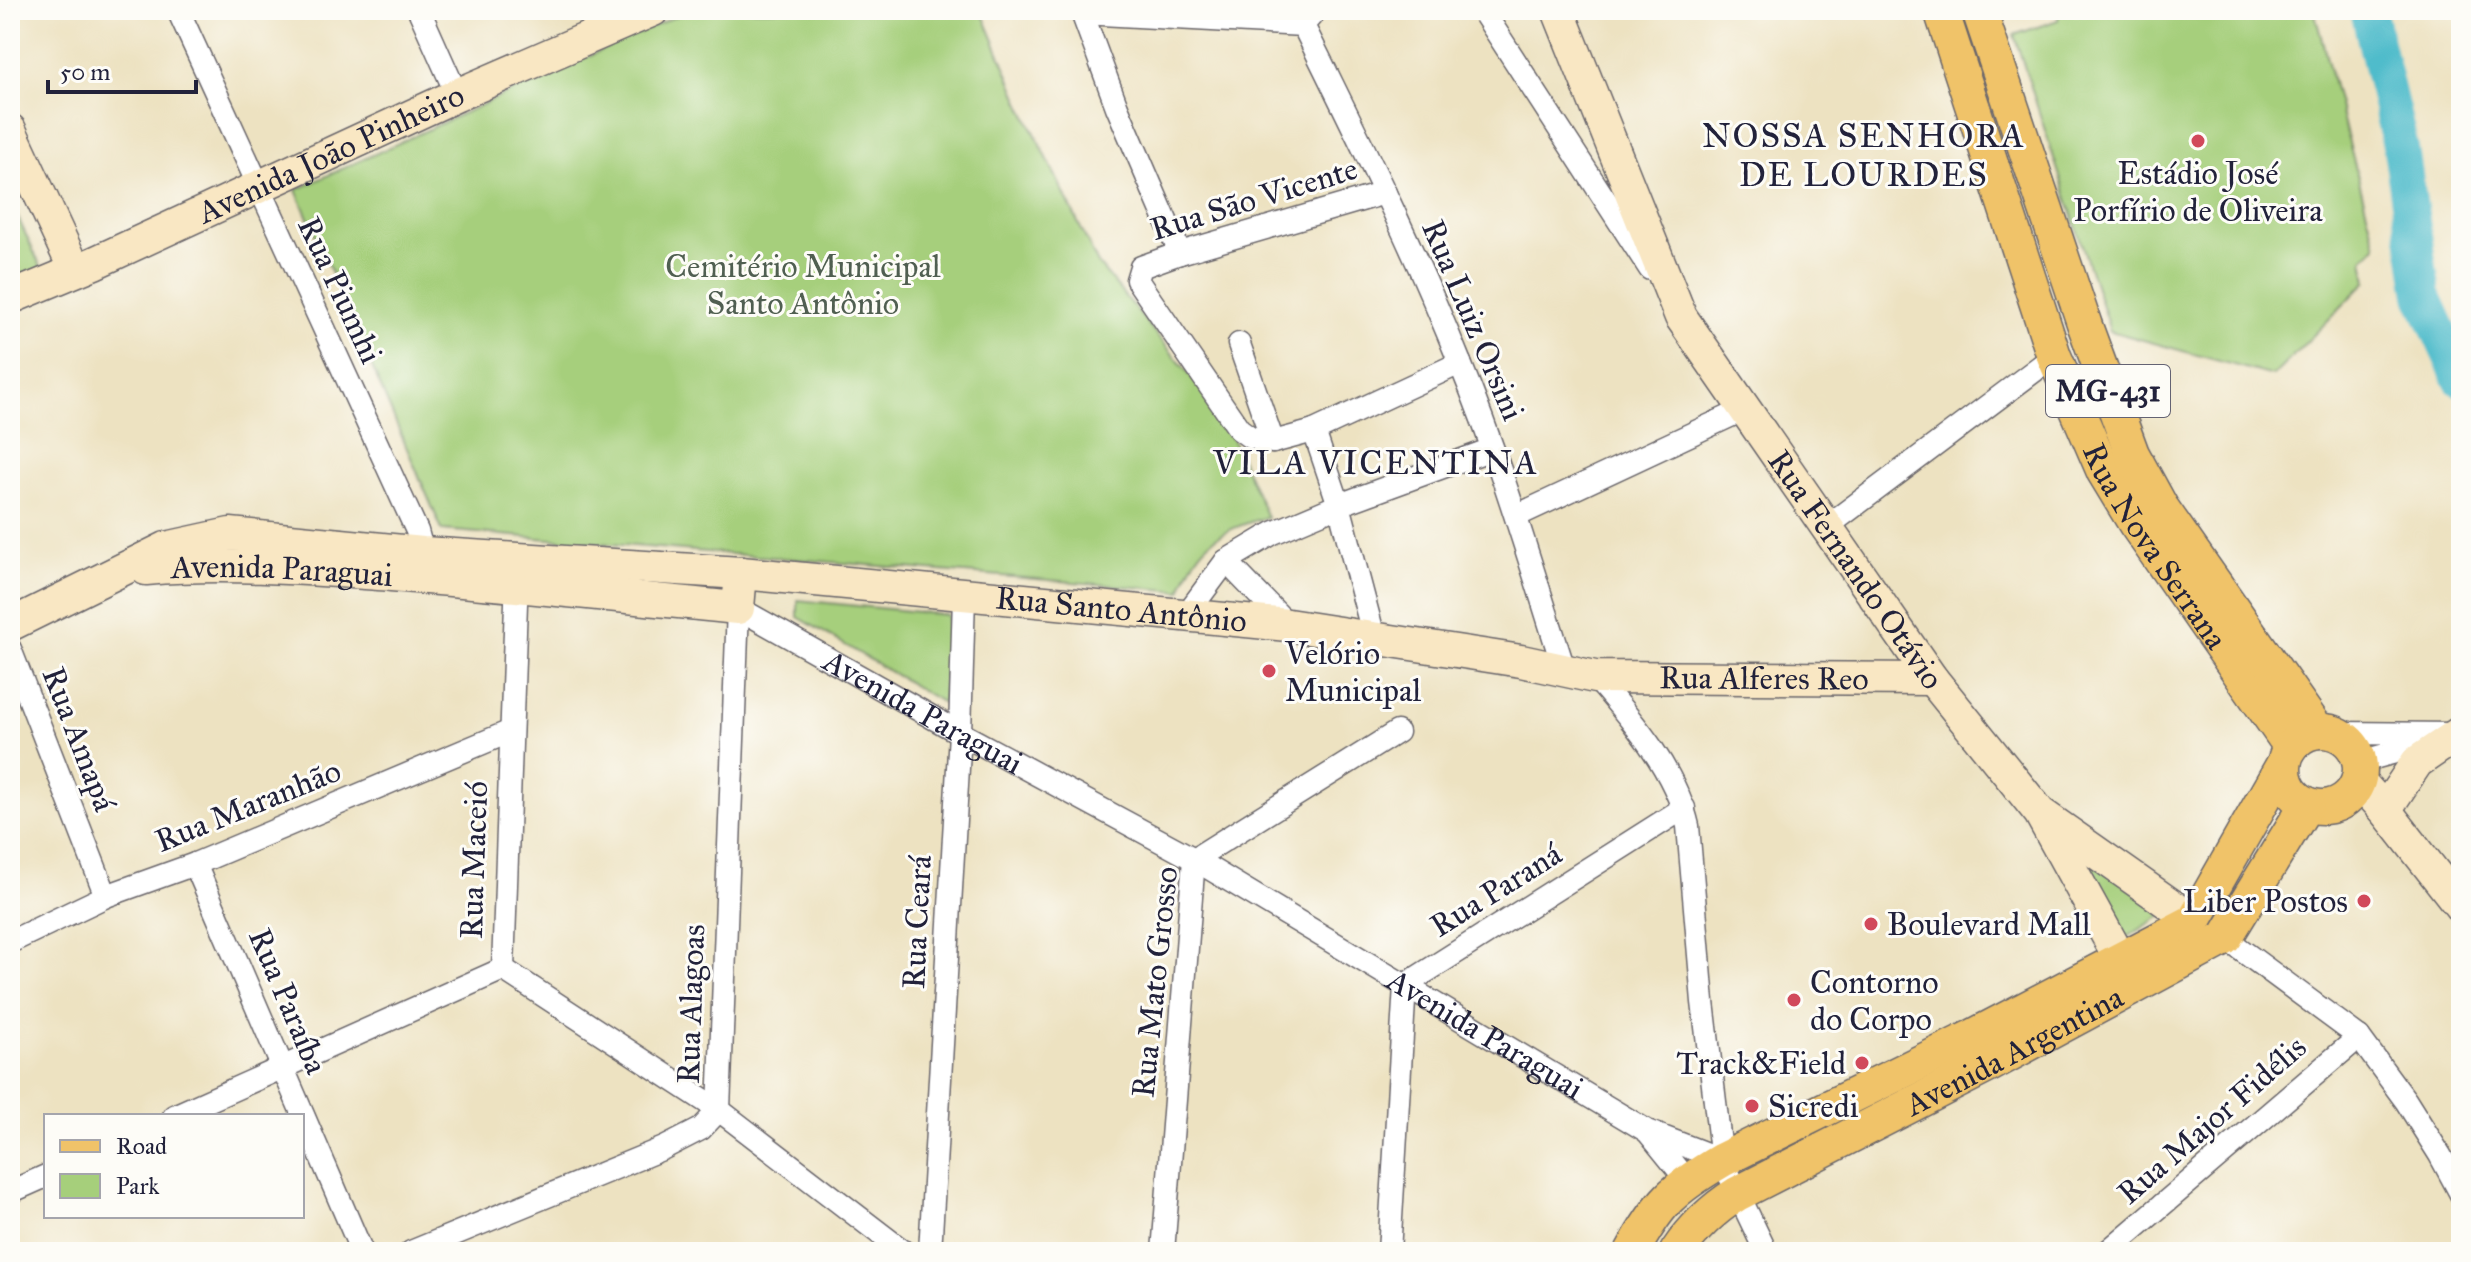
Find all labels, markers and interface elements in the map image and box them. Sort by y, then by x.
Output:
scale bar [48,44,196,94]
text: 50 m [60,57,110,87]
street label: Avenida João Pinheiro [190,75,470,233]
district label: NOSSA SENHORA DE LOURDES [1702,115,2026,195]
marker: Estádio José Porfírio de Oliveira [2189,132,2207,150]
street label: Rua São Vicente [1146,149,1362,249]
place label: Estádio José Porfírio de Oliveira [2073,154,2323,230]
street label: Rua Piumhi [289,211,391,370]
street label: Rua Luiz Orsini [1413,214,1533,426]
park label: Cemitério Municipal Santo Antônio [665,247,941,323]
road number: MG-431 [2046,365,2170,417]
street label: Rua Nova Serrana [2074,437,2236,657]
district label: VILA VICENTINA [1212,442,1539,483]
street label: Rua Fernando Otávio [1760,442,1952,697]
street label: Avenida Paraguai [168,547,394,595]
street label: Rua Santo Antônio [994,578,1249,640]
place label: Velório Municipal [1284,634,1422,710]
street label: Avenida Paraguai [815,640,1030,783]
street label: Rua Alferes Reo [1659,658,1869,698]
street label: Rua Amapá [34,661,124,817]
marker: Velório Municipal [1260,662,1278,680]
street label: Rua Maranhão [150,751,346,861]
street label: Rua Maceió [452,780,496,940]
street label: Rua Paraná [1423,834,1569,946]
street label: Rua Ceará [894,854,940,990]
street label: Rua Mato Grosso [1123,865,1187,1099]
place label: Liber Postos [2183,882,2348,921]
marker: Liber Postos [2355,892,2373,910]
place label: Boulevard Mall [1887,905,2091,944]
marker: Boulevard Mall [1862,915,1880,933]
street label: Rua Paraíba [240,922,336,1080]
street label: Rua Alagoas [669,923,713,1085]
street label: Avenida Paraguai [1378,959,1591,1108]
place label: Contorno do Corpo [1810,963,1939,1039]
street label: Avenida Argentina [1897,977,2130,1125]
marker: Contorno do Corpo [1785,991,1803,1009]
street label: Rua Major Fidélis [2110,1027,2314,1213]
place label: Track&Field [1676,1044,1846,1083]
marker: Track&Field [1853,1054,1871,1072]
place label: Sicredi [1768,1087,1859,1126]
marker: Sicredi [1743,1097,1761,1115]
legend [44,1114,304,1218]
text: Road [116,1131,167,1161]
text: Park [116,1171,160,1201]

